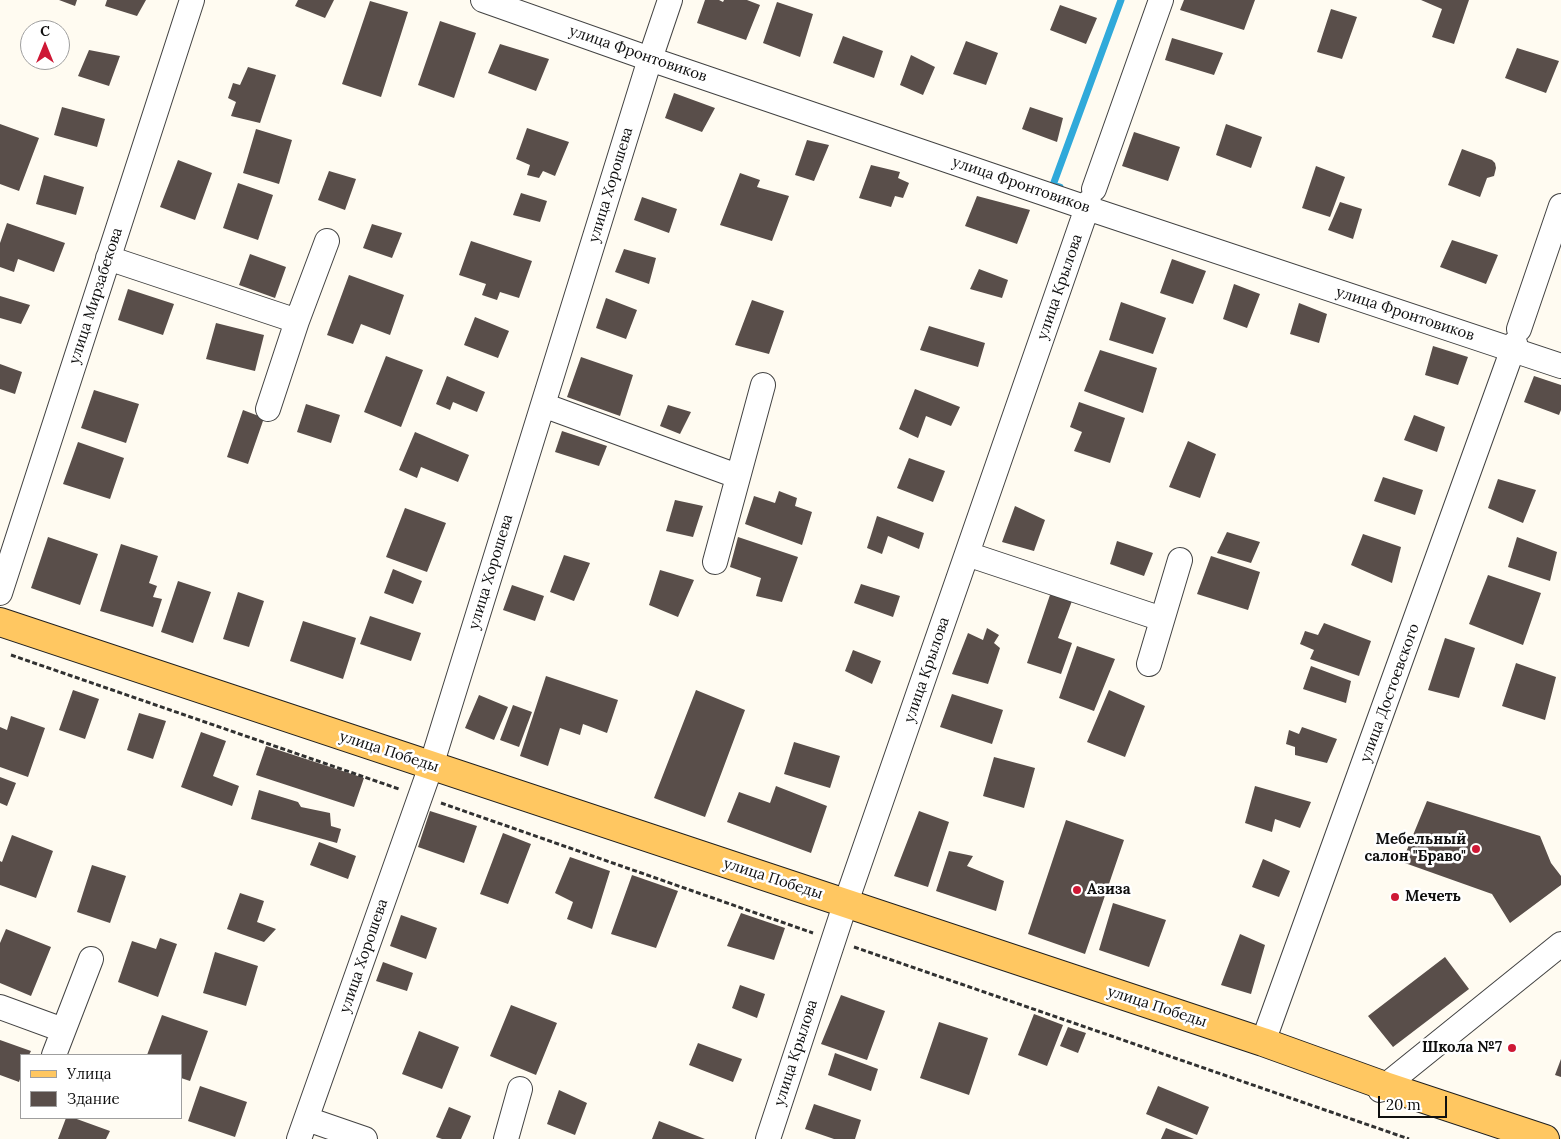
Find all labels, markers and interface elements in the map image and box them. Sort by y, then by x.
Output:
north arrow [20,20,70,70]
text: С [40,22,50,40]
street label: улица Фронтовиков [567,22,709,86]
street label: улица Хорошева [585,125,637,245]
street label: улица Фронтовиков [950,153,1092,217]
street label: улица Мирзабекова [65,225,127,367]
street label: улица Крылова [1033,232,1087,342]
street label: улица Фронтовиков [1334,283,1476,345]
street label: улица Хорошева [465,512,517,632]
street label: улица Крылова [900,615,954,725]
street label: улица Достоевского [1357,621,1423,765]
street label: улица Победы [337,727,441,777]
place label: Мебельный салон "Браво" [1365,831,1466,866]
marker: Мебельный салон "Браво" [1470,843,1482,855]
street label: улица Победы [721,854,825,904]
place label: Азиза [1087,881,1131,899]
marker: Азиза [1071,884,1083,896]
place label: Мечеть [1405,888,1461,906]
marker: Мечеть [1389,891,1401,903]
street label: улица Хорошева [336,897,392,1015]
street label: улица Победы [1105,982,1209,1032]
street label: улица Крылова [770,998,822,1108]
place label: Школа №7 [1422,1039,1502,1057]
marker: Школа №7 [1506,1042,1518,1054]
legend [20,1054,182,1119]
text: Улица [67,1064,111,1083]
scale bar [1381,1086,1450,1118]
text: Здание [67,1089,120,1108]
text: 20 m [1386,1095,1421,1114]

